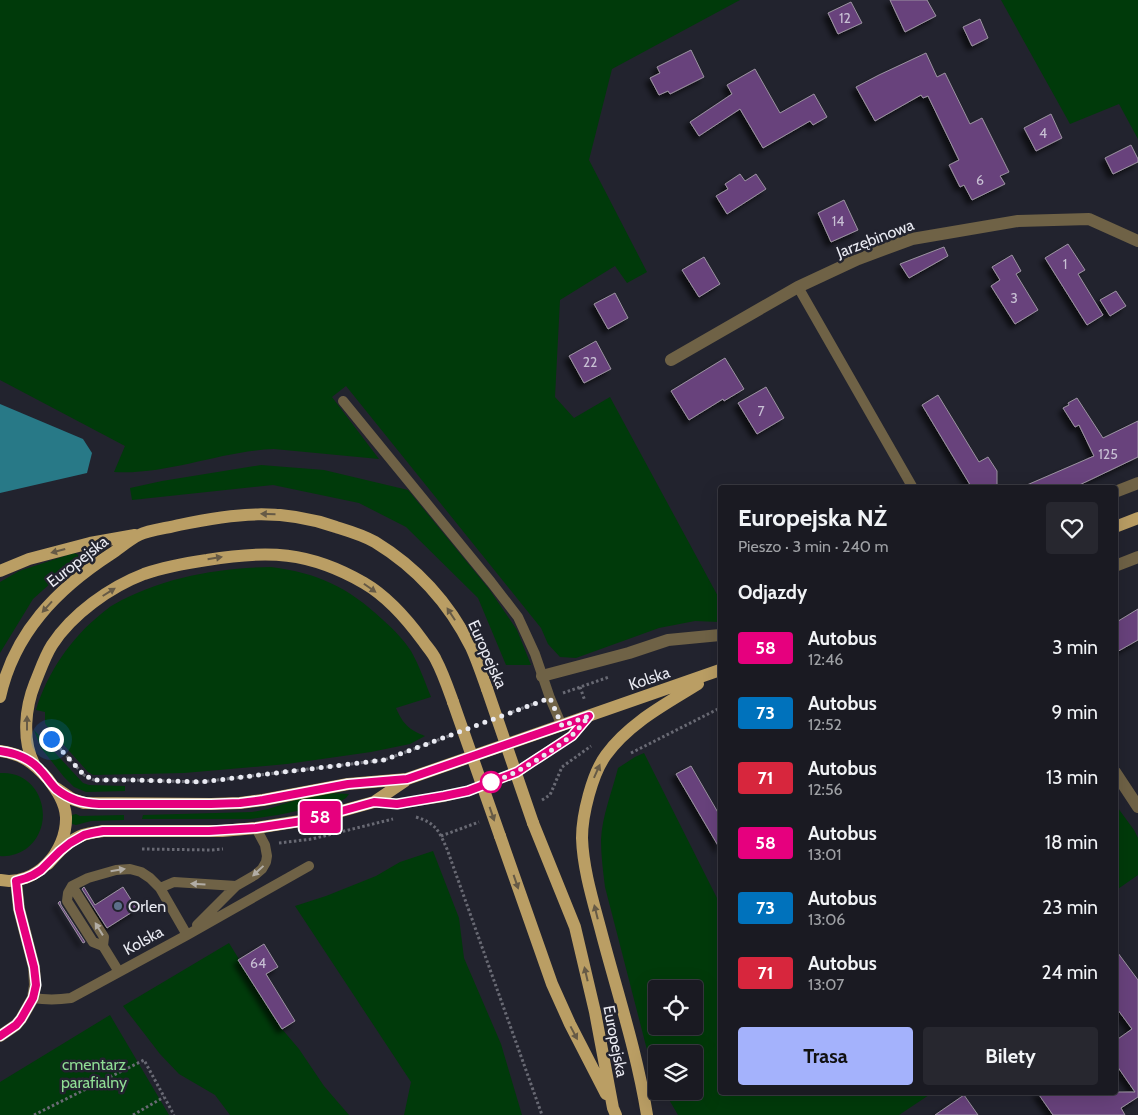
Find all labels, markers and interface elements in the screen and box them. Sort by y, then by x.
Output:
house number: 12 [839,9,851,27]
house number: 4 [1039,124,1047,142]
house number: 6 [976,171,984,189]
house number: 14 [832,212,844,230]
street label: Jarzębinowa [833,215,917,262]
house number: 1 [1063,255,1067,273]
house number: 3 [1010,289,1018,307]
house number: 22 [583,353,597,371]
house number: 7 [757,402,765,420]
house number: 125 [1098,445,1118,463]
button: heart [1046,502,1098,554]
text: Europejska NŻ [738,503,887,532]
one-way arrow [259,510,275,518]
street label: Europejska [43,531,112,591]
text: Pieszo · 3 min · 240 m [738,537,889,556]
one-way arrow [51,547,66,555]
one-way arrow [207,554,223,562]
text: Odjazdy [738,581,807,604]
one-way arrow [363,583,377,593]
one-way arrow [103,587,116,596]
one-way arrow [41,601,53,613]
one-way arrow [447,607,456,620]
street label: Europejska [464,617,511,691]
text: Autobus [808,627,877,650]
text: 3 min [1052,636,1098,659]
text: 58 [755,637,776,659]
text: 12:46 [808,650,843,669]
street label: Kolska [626,662,673,694]
text: Autobus [808,692,877,715]
text: 9 min [1052,701,1098,724]
text: 73 [756,702,775,724]
one-way arrow [23,715,31,731]
text: 12:52 [808,715,842,734]
your location [39,727,64,752]
text: Autobus [808,757,877,780]
one-way arrow [594,764,602,778]
text: 13 min [1046,766,1098,789]
text: 71 [758,767,773,789]
unlabelled marker [480,771,502,793]
text: 12:56 [808,780,843,799]
line badge: 58 [298,801,342,833]
text: 58 [310,806,330,828]
one-way arrow [488,807,496,822]
text: Autobus [808,822,877,845]
text: 18 min [1045,831,1098,854]
text: 58 [755,832,776,854]
text: 13:01 [808,845,842,864]
one-way arrow [252,865,264,877]
one-way arrow [110,866,126,874]
one-way arrow [512,875,520,890]
one-way arrow [190,879,206,887]
text: Autobus [808,887,877,910]
text: 23 min [1042,896,1098,919]
place label: Orlen [128,897,166,916]
text: 73 [756,897,775,919]
marker: Orlen [112,900,124,912]
one-way arrow [592,904,600,919]
text: 13:06 [808,910,845,929]
one-way arrow [94,922,103,936]
street label: Kolska [120,922,167,959]
text: Autobus [808,952,877,975]
house number: 64 [250,954,266,972]
text: 24 min [1041,961,1098,984]
text: 71 [758,962,773,984]
one-way arrow [582,967,590,982]
text: 13:07 [808,975,844,994]
map controls [648,980,703,1100]
button: locate [648,980,703,1035]
street label: Europejska [599,1004,632,1079]
one-way arrow [570,1026,578,1041]
button: Trasa [738,1027,913,1085]
button: Bilety [923,1027,1098,1085]
button: layers [648,1045,703,1100]
park label: cmentarz parafialny [61,1055,127,1092]

